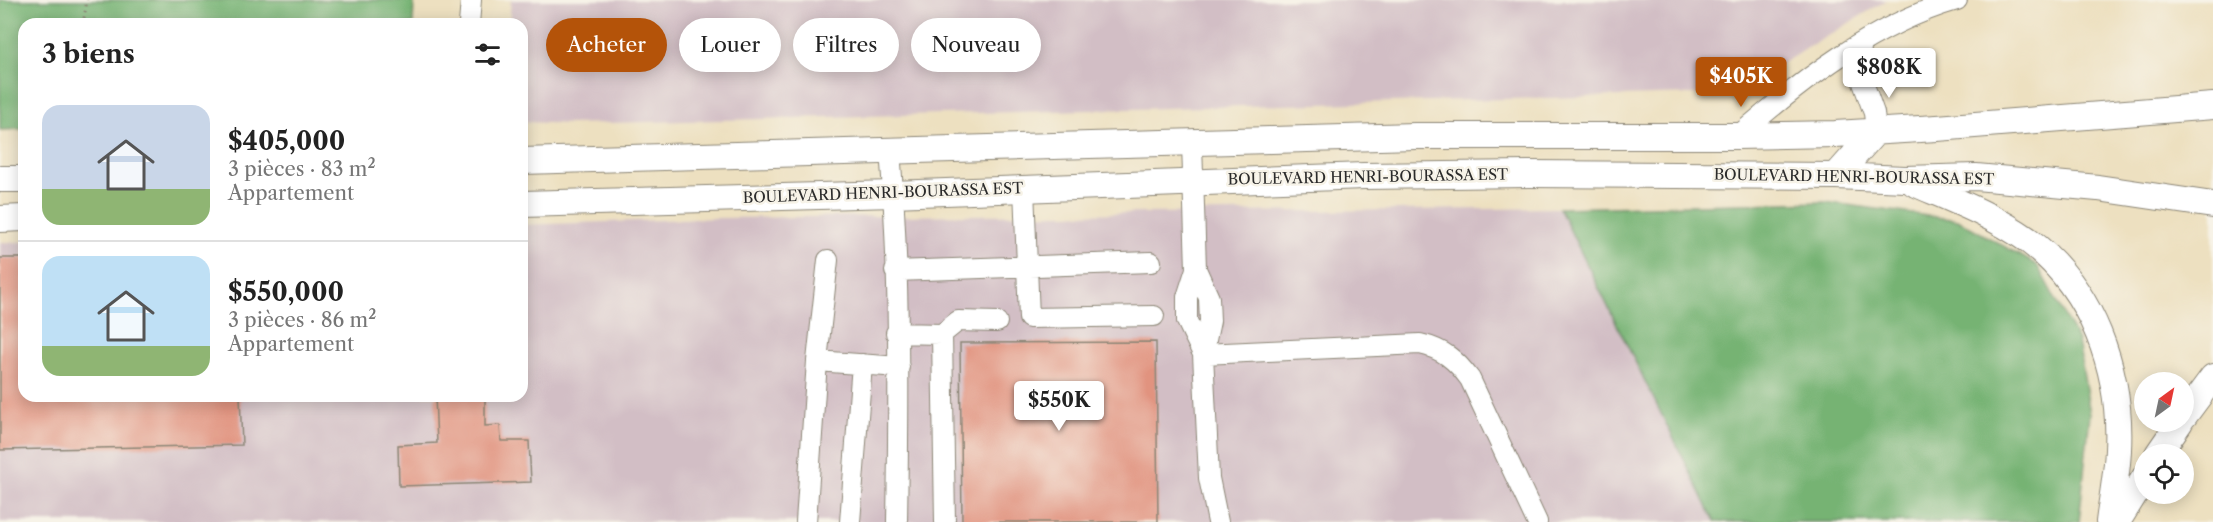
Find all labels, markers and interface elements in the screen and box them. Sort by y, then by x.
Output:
chip: Acheter [546,18,667,72]
chip: Louer [679,18,781,72]
chip: Filtres [793,18,899,72]
chip: Nouveau [911,18,1041,72]
text: 3 biens [42,38,135,70]
icon: filters [471,38,504,71]
pin: $808K [1847,48,1931,99]
text: $808K [1857,55,1921,79]
pin: $405K [1699,57,1783,108]
text: $405K [1710,64,1772,88]
text: $405,000 [228,125,345,157]
icon: home [90,129,162,201]
text: 3 pièces · 83 m² [228,157,376,181]
street label: BOULEVARD HENRI-BOURASSA EST [1228,165,1509,188]
street label: BOULEVARD HENRI-BOURASSA EST [1714,165,1995,188]
street label: BOULEVARD HENRI-BOURASSA EST [742,178,1024,207]
text: Appartement [228,181,354,205]
text: $550,000 [228,276,344,308]
icon: home [90,280,162,352]
text: 3 pièces · 86 m² [228,308,376,332]
text: Appartement [228,332,354,356]
north arrow [2134,372,2194,432]
map controls [2134,372,2194,504]
pin: $550K [1017,381,1101,432]
text: $550K [1028,388,1090,412]
button: locate [2134,444,2194,504]

